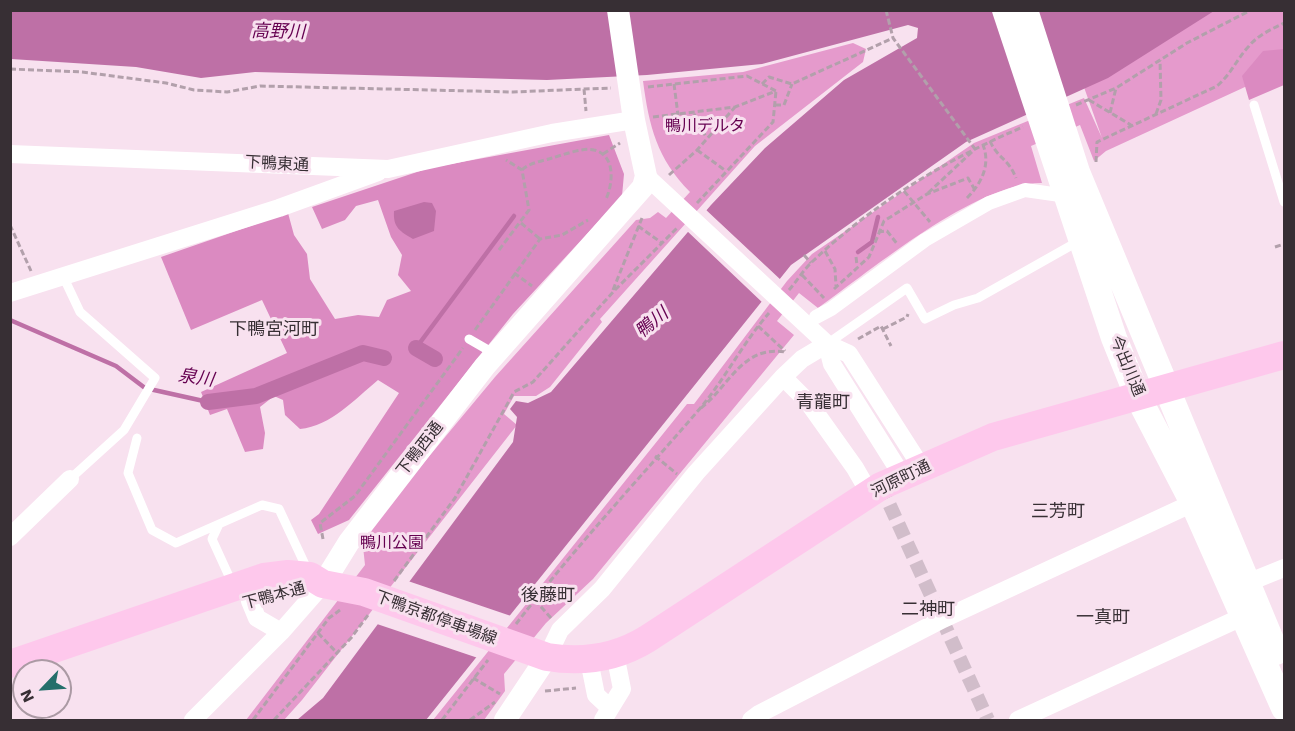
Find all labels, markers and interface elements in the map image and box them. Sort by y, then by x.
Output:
water label: 高野川 [251,21,305,43]
park label: 鴨川デルタ [665,116,745,136]
street label: 下鴨東通 [245,153,309,175]
water label: 鴨川 [631,303,673,343]
district label: 下鴨宮河町 [229,319,319,341]
street label: 今出川通 [1106,333,1148,399]
water label: 泉川 [177,365,215,391]
district label: 青龍町 [796,392,850,414]
street label: 下鴨西通 [393,418,447,480]
street label: 河原町通 [868,456,934,502]
district label: 三芳町 [1031,501,1085,523]
park label: 鴨川公園 [360,533,424,553]
street label: 下鴨本通 [241,578,307,614]
district label: 後藤町 [521,585,575,607]
street label: 下鴨京都停車場線 [373,587,499,649]
district label: 二神町 [901,599,955,621]
district label: 一真町 [1076,607,1130,629]
north arrow [12,659,72,719]
text: N [16,687,38,705]

